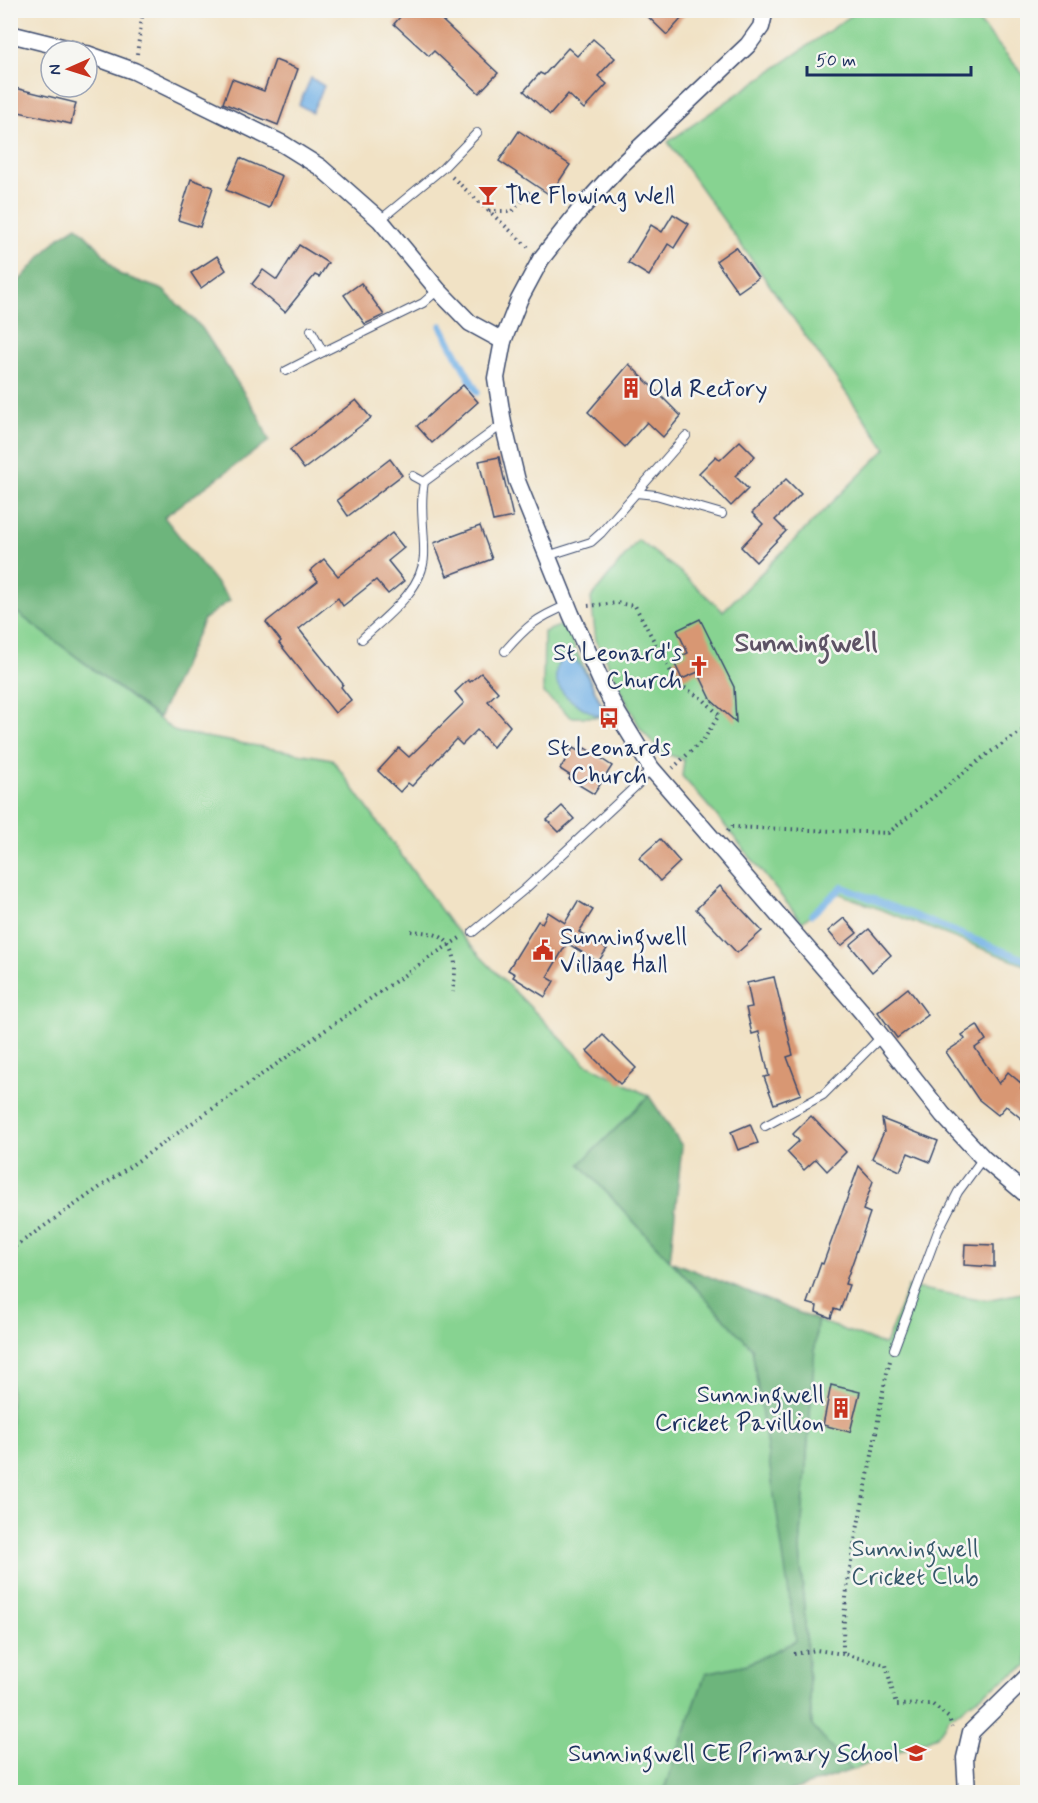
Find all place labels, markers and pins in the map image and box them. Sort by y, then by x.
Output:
place label: The Flowing Well [505,181,675,212]
bar icon: The Flowing Well [476,183,500,207]
place label: Old Rectory [648,374,768,405]
building icon: Old Rectory [619,376,643,400]
place label: St Leonard's Church [553,638,682,697]
church icon: St Leonard's Church [687,654,711,678]
bus stop icon: St Leonards Church [597,706,621,730]
place label: St Leonards Church [547,733,671,792]
place label: Sunningwell Village Hall [560,922,687,981]
public building icon: Sunningwell Village Hall [531,938,555,962]
place label: Sunningwell Cricket Pavillion [655,1380,824,1439]
building icon: Sunningwell Cricket Pavillion [829,1396,853,1420]
place label: Sunningwell CE Primary School [568,1739,899,1773]
school or university icon: Sunningwell CE Primary School [904,1741,928,1765]

